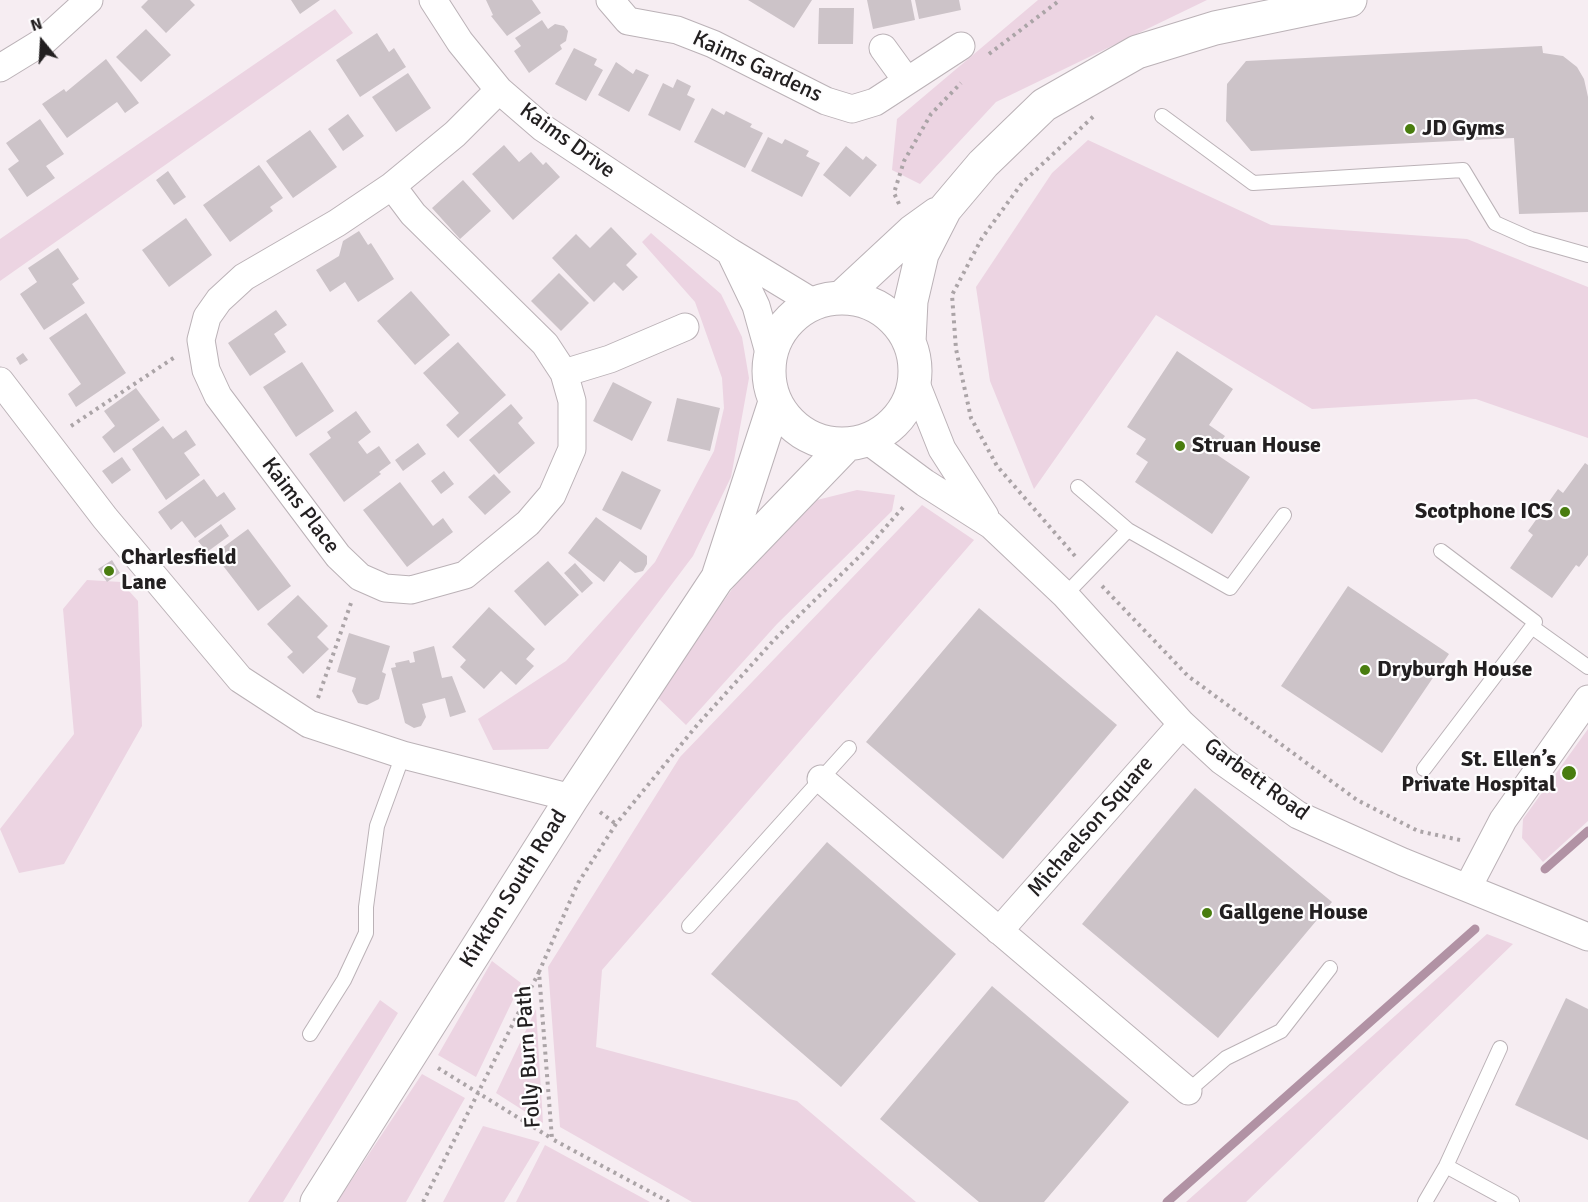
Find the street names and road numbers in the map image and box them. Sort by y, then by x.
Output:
street label: Kaims Gardens [688,26,826,108]
street label: Kaims Drive [514,98,620,184]
street label: Kaims Place [255,453,345,559]
street label: Garbett Road [1198,733,1314,827]
street label: Michaelson Square [1023,751,1159,903]
street label: Kirkton South Road [455,805,573,973]
street label: Folly Burn Path [511,985,547,1129]

